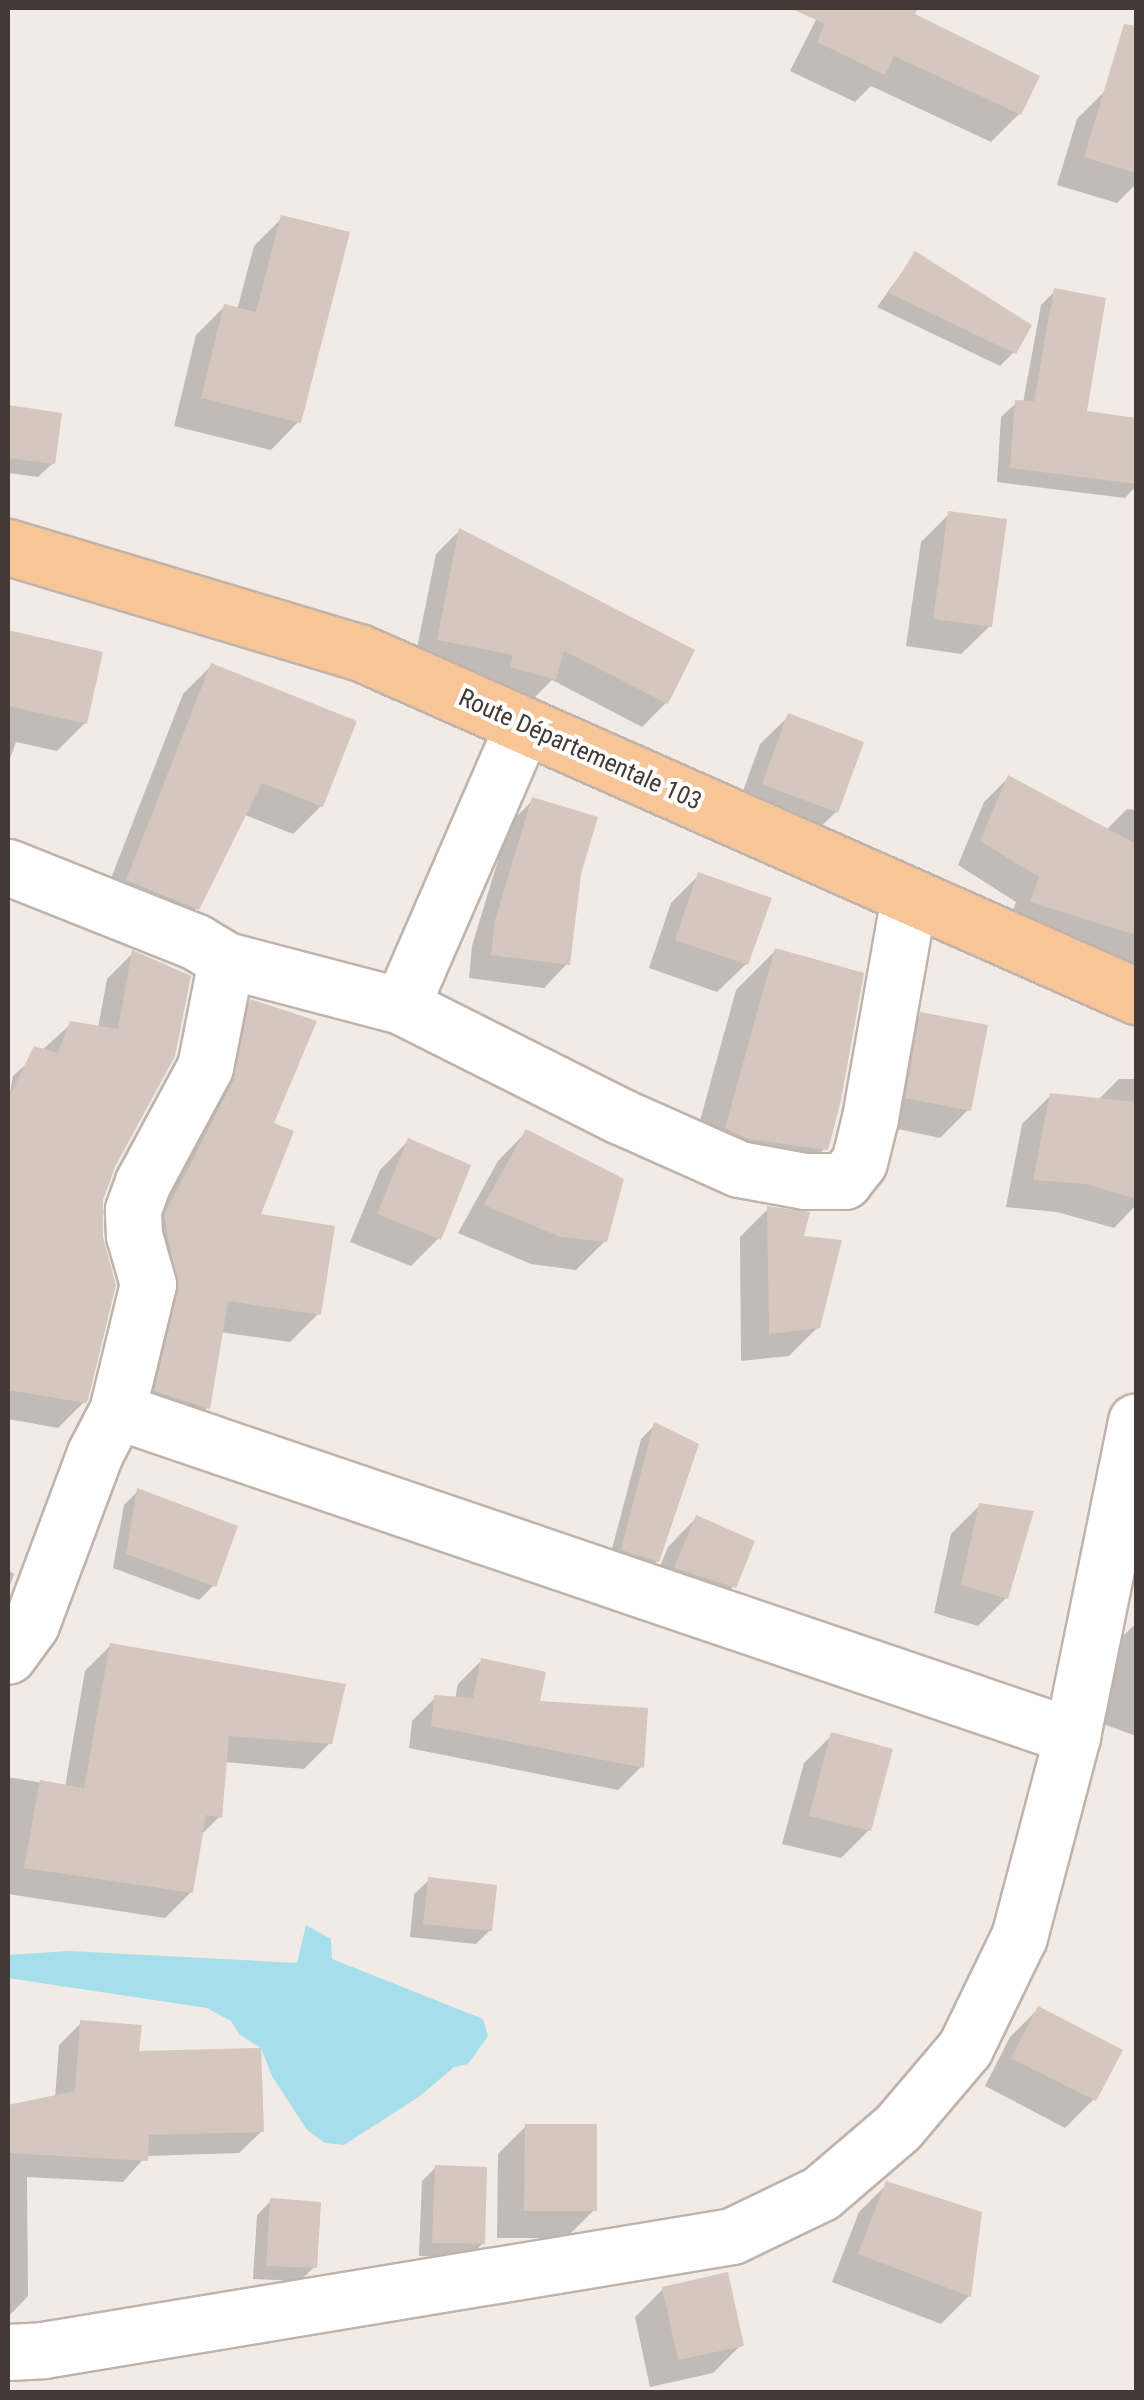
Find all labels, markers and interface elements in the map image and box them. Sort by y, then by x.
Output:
street label: Route Départementale 103 [454,683,706,817]

